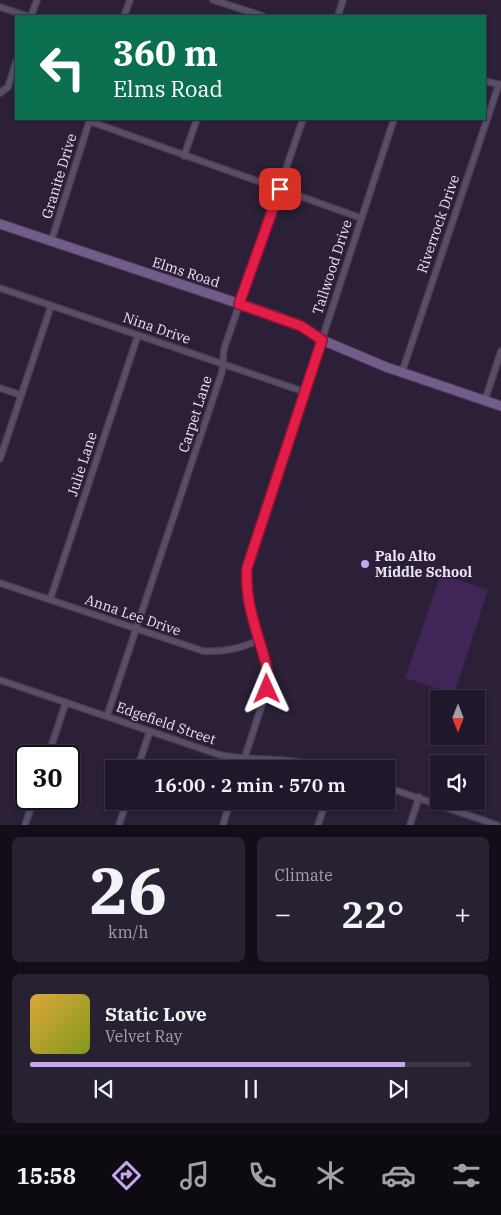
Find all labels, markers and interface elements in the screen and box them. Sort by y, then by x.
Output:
text: 360 m [113,30,218,76]
icon: left [30,35,95,100]
text: Elms Road [113,74,223,103]
street label: Granite Drive [37,131,81,221]
pin [259,168,301,210]
street label: Riverrock Drive [413,172,463,276]
icon: arrive [266,175,294,203]
street label: Tallwood Drive [308,217,356,317]
street label: Elms Road [150,253,223,292]
street label: Nina Drive [121,308,193,348]
street label: Carpet Lane [174,373,216,455]
street label: Julie Lane [63,429,101,499]
place label: Palo Alto Middle School [375,547,473,581]
marker: Palo Alto Middle School [359,558,371,570]
street label: Anna Lee Drive [83,590,183,640]
position arrow [240,662,292,714]
north arrow [430,690,485,745]
map controls [430,690,485,810]
street label: Edgefield Street [114,698,218,748]
speed limit sign: 30 [15,745,80,810]
button: sound [430,755,485,810]
text: 16:00 · 2 min · 570 m [154,773,346,797]
text: 26 [89,847,167,932]
text: Climate [275,865,333,885]
text: 22° [341,889,404,938]
text: − [275,895,291,932]
text: + [454,895,471,932]
text: km/h [108,922,148,942]
text: Static Love [105,1002,207,1026]
text: Velvet Ray [105,1026,182,1046]
icon: previous [90,1075,118,1103]
icon: pause [237,1075,265,1103]
icon: next [384,1075,412,1103]
icon: directions [109,1158,144,1193]
icon: music [177,1158,212,1193]
icon: phone [245,1158,280,1193]
icon: climate [313,1158,348,1193]
icon: car [381,1158,416,1193]
icon: filters [449,1158,484,1193]
text: 15:58 [17,1161,76,1190]

